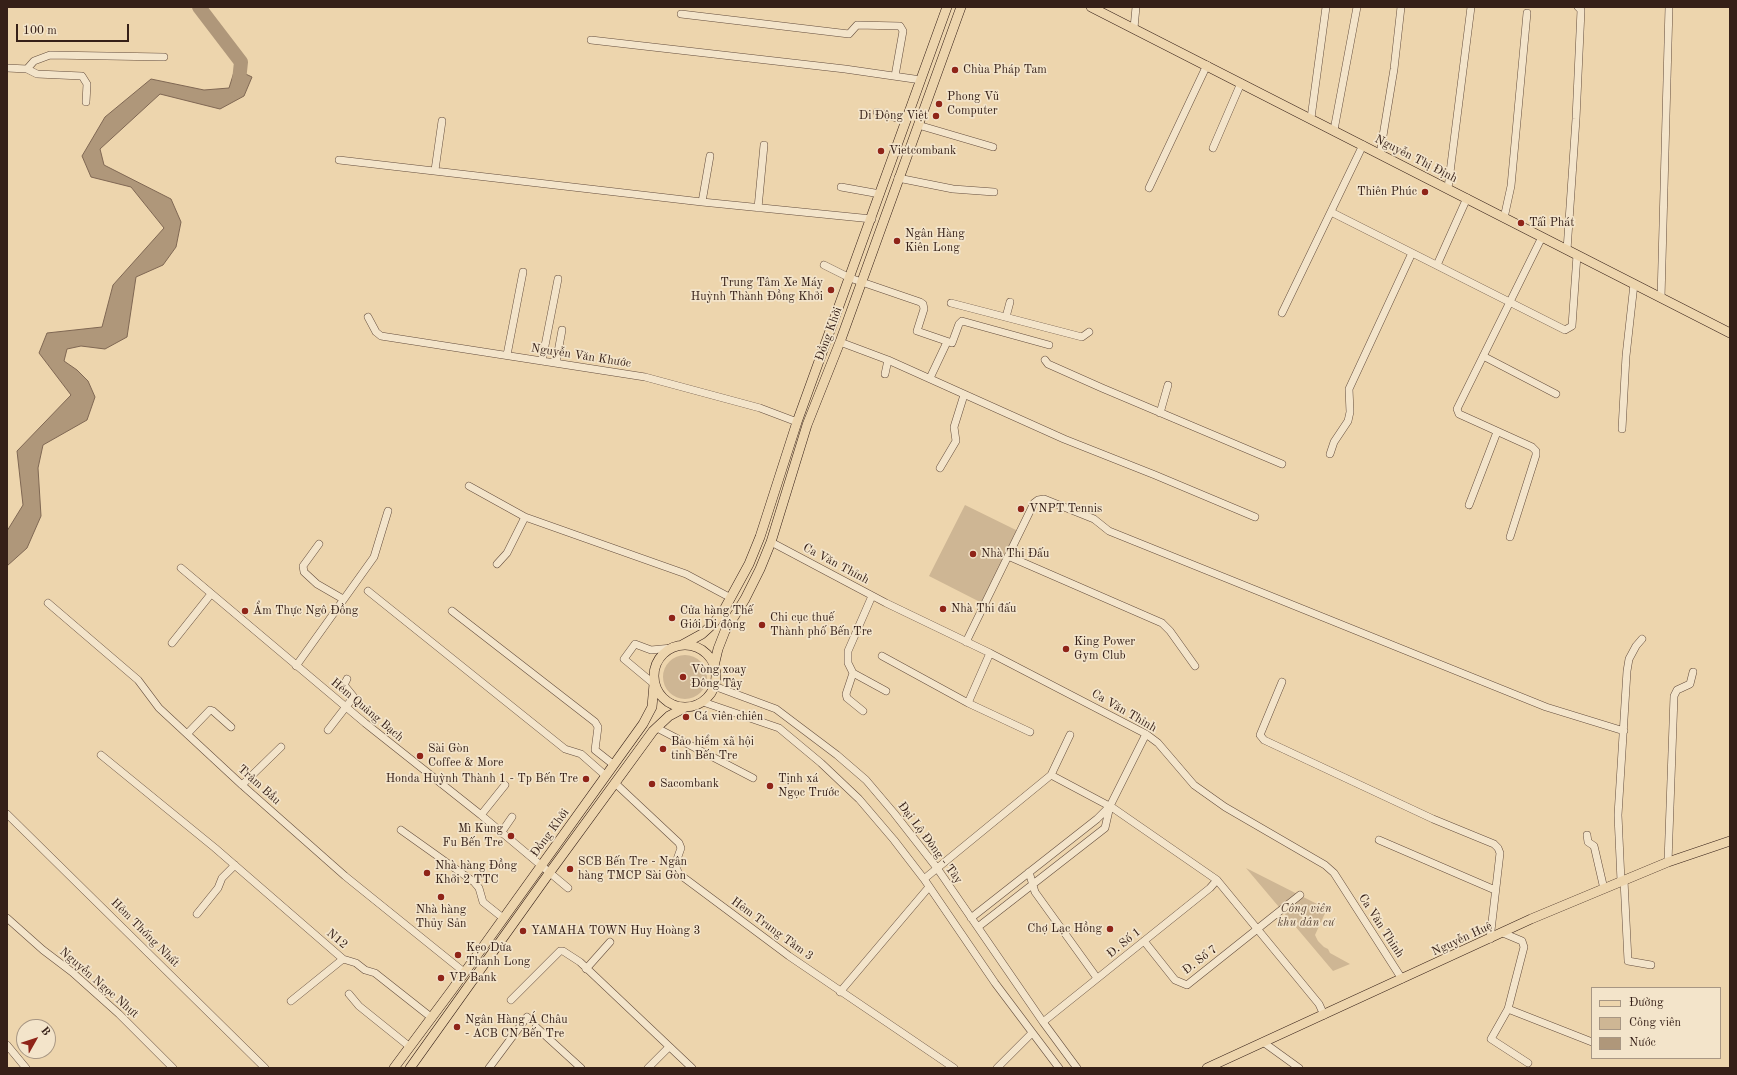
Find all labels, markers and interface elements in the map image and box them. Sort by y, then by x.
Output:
scale bar [18,16,131,42]
text: 100 m [23,25,57,37]
place label: Chùa Pháp Tam [963,63,1047,77]
marker: Chùa Pháp Tam [950,65,960,75]
place label: Phong Vũ Computer [947,90,999,118]
marker: Phong Vũ Computer [934,99,944,109]
place label: Di Động Việt [859,109,928,123]
marker: Di Động Việt [931,111,941,121]
street label: Nguyễn Thị Định [1372,132,1460,186]
place label: Vietcombank [889,144,956,158]
marker: Vietcombank [876,146,886,156]
place label: Thiên Phúc [1357,185,1417,199]
marker: Thiên Phúc [1420,187,1430,197]
place label: Tấi Phát [1529,216,1574,230]
marker: Tấi Phát [1516,218,1526,228]
place label: Ngân Hàng Kiên Long [905,227,965,255]
marker: Ngân Hàng Kiên Long [892,236,902,246]
place label: Trung Tâm Xe Máy Huỳnh Thành Đồng Khởi [691,276,823,304]
marker: Trung Tâm Xe Máy Huỳnh Thành Đồng Khởi [826,285,836,295]
street label: Đồng Khởi [813,305,845,363]
street label: Nguyễn Văn Khước [530,341,632,371]
place label: VNPT Tennis [1029,502,1102,516]
marker: VNPT Tennis [1016,504,1026,514]
street label: Ca Văn Thỉnh [800,540,872,588]
place label: Nhà Thi Đấu [981,547,1049,561]
marker: Nhà Thi Đấu [968,549,978,559]
place label: Nhà Thi đấu [951,602,1016,616]
place label: Ẩm Thực Ngô Đồng [253,604,358,618]
place label: Cửa hàng Thế Giới Di động [680,604,753,632]
marker: Nhà Thi đấu [938,604,948,614]
marker: Ẩm Thực Ngô Đồng [240,606,250,616]
place label: Chi cục thuế Thành phố Bến Tre [770,611,872,639]
marker: Cửa hàng Thế Giới Di động [667,613,677,623]
marker: Chi cục thuế Thành phố Bến Tre [757,620,767,630]
place label: King Power Gym Club [1074,635,1135,663]
marker: King Power Gym Club [1061,644,1071,654]
place label: Vòng xoay Đông Tây [691,663,747,691]
marker: Vòng xoay Đông Tây [678,672,688,682]
street label: Hẻm Quảng Bạch [328,675,406,745]
street label: Ca Văn Thỉnh [1089,687,1159,735]
place label: Cá viên chiên [694,710,763,724]
marker: Cá viên chiên [681,712,691,722]
place label: Bảo hiểm xã hội tỉnh Bến Tre [671,735,754,763]
place label: Sài Gòn Coffee & More [428,742,504,770]
marker: Bảo hiểm xã hội tỉnh Bến Tre [658,744,668,754]
marker: Sài Gòn Coffee & More [415,751,425,761]
street label: Trâm Bầu [235,762,283,808]
place label: Honda Huỳnh Thành 1 - Tp Bến Tre [386,772,578,786]
place label: Tịnh xá Ngọc Trước [778,772,839,800]
marker: Honda Huỳnh Thành 1 - Tp Bến Tre [581,774,591,784]
place label: Sacombank [660,777,719,791]
marker: Sacombank [647,779,657,789]
marker: Tịnh xá Ngọc Trước [765,781,775,791]
street label: Đại Lộ Đông - Tây [895,799,965,887]
street label: Đồng Khởi [528,806,572,860]
place label: Mì Kung Fu Bến Tre [442,822,503,850]
marker: Mì Kung Fu Bến Tre [506,831,516,841]
place label: SCB Bến Tre - Ngân hàng TMCP Sài Gòn [578,855,687,883]
place label: Nhà hàng Đồng Khởi 2 TTC [435,859,517,887]
marker: SCB Bến Tre - Ngân hàng TMCP Sài Gòn [565,864,575,874]
marker: Nhà hàng Đồng Khởi 2 TTC [422,868,432,878]
street label: Ca Văn Thỉnh [1355,891,1407,961]
marker: Nhà hàng Thủy Sản [436,892,446,902]
street label: Hẻm Trung Tâm 3 [728,894,816,964]
street label: Hẻm Thống Nhất [108,896,182,970]
park label: Công viên khu dân cư [1277,902,1335,930]
place label: Nhà hàng Thủy Sản [415,903,467,931]
street label: Nguyễn Huệ [1429,919,1495,959]
place label: Chợ Lạc Hồng [1027,922,1102,936]
place label: YAMAHA TOWN Huy Hoàng 3 [531,924,700,938]
marker: Chợ Lạc Hồng [1105,924,1115,934]
street label: Đ. Số 1 [1104,925,1144,961]
street label: N12 [324,926,350,952]
marker: YAMAHA TOWN Huy Hoàng 3 [518,926,528,936]
place label: Kẹo Dừa Thanh Long [466,941,530,969]
street label: Đ. Số 7 [1180,942,1220,978]
street label: Nguyễn Ngọc Nhựt [56,945,142,1021]
marker: Kẹo Dừa Thanh Long [453,950,463,960]
place label: VP Bank [449,971,497,985]
marker: VP Bank [436,973,446,983]
legend [1591,987,1721,1059]
text: Đường [1629,997,1664,1009]
place label: Ngân Hàng Á Châu - ACB CN Bến Tre [465,1013,568,1041]
text: Công viên [1629,1017,1681,1029]
north arrow [16,1019,56,1059]
marker: Ngân Hàng Á Châu - ACB CN Bến Tre [452,1022,462,1032]
text: B [38,1025,52,1038]
text: Nước [1629,1037,1656,1049]

